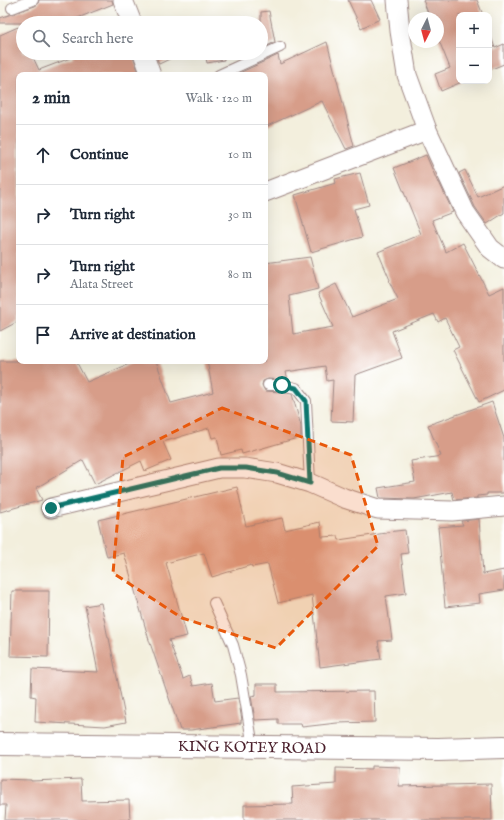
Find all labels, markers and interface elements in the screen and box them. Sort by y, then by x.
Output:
north arrow [408,12,444,48]
map controls [456,12,492,84]
button: + [456,12,492,48]
search box [16,16,268,60]
icon: search [30,27,52,49]
text: Search here [62,29,133,48]
button: − [456,48,492,84]
text: 2 min [32,88,70,109]
text: Walk · 120 m [186,90,252,107]
icon: ahead [32,144,54,166]
text: Continue [70,145,128,164]
text: 10 m [228,146,252,163]
icon: right [32,204,54,226]
text: Turn right [70,205,135,224]
text: 30 m [228,206,252,223]
text: Turn right [70,257,135,276]
icon: right [32,264,54,286]
text: 80 m [228,266,252,283]
text: Alata Street [70,276,133,293]
icon: arrive [32,324,54,346]
text: Arrive at destination [70,325,196,344]
route start [273,376,291,394]
route end [42,499,60,517]
street label: KING KOTEY ROAD [178,737,326,758]

